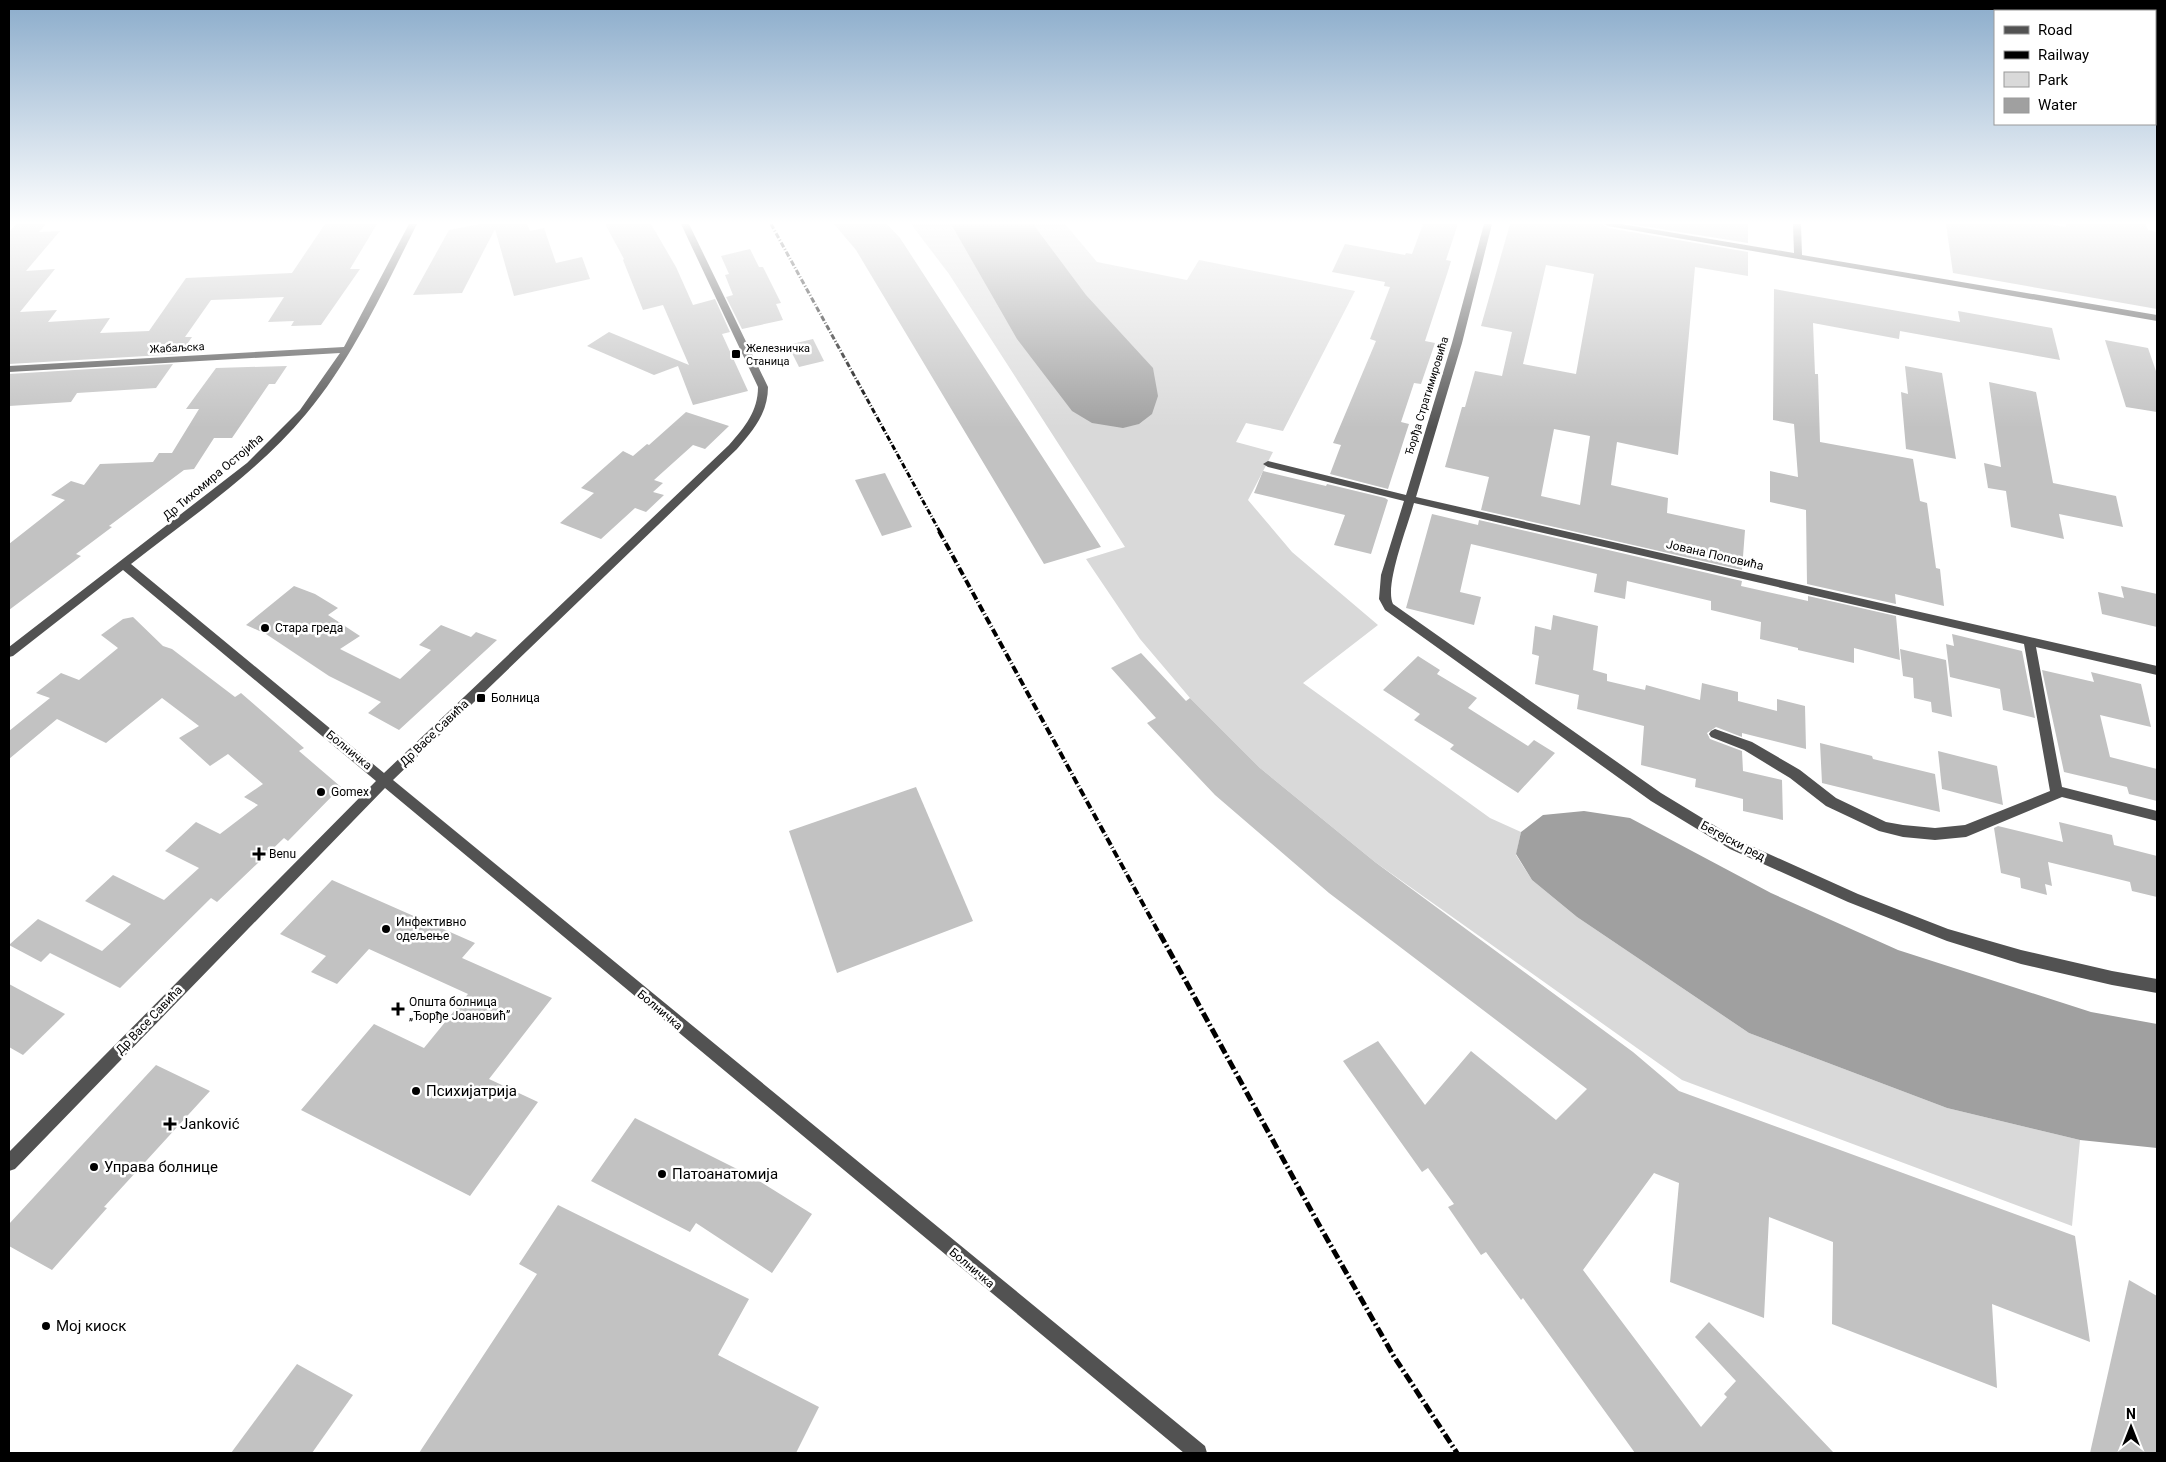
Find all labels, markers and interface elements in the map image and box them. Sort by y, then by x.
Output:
legend [1994,10,2156,125]
text: Road [2038,21,2072,39]
text: Railway [2038,46,2089,64]
text: Park [2038,71,2069,89]
text: Water [2038,96,2077,114]
street label: Ђорђа Стратимировића [1403,335,1451,457]
street label: Жабаљска [149,340,205,356]
place label: Железничка Станица [746,342,810,368]
marker: Железничка Станица [730,348,742,360]
street label: Др Тихомира Остојића [160,431,266,523]
street label: Јована Поповића [1665,537,1765,573]
place label: Стара греда [275,621,343,635]
marker: Стара греда [259,622,271,634]
place label: Болница [491,691,540,705]
marker: Болница [475,692,487,704]
street label: Др Васе Савића [397,697,471,769]
street label: Болничка [323,727,375,773]
place label: Gomex [331,785,369,799]
marker: Gomex [315,786,327,798]
street label: Бегејски ред [1698,818,1768,864]
place label: Benu [269,847,296,861]
marker: Benu [253,848,265,860]
place label: Инфективно одељење [396,915,467,943]
marker: Инфективно одељење [380,923,392,935]
street label: Др Васе Савића [113,983,185,1057]
street label: Болничка [635,987,685,1033]
place label: Општа болница „Ђорђе Јоановић” [409,995,510,1023]
marker: Општа болница „Ђорђе Јоановић” [391,1002,405,1016]
place label: Психијатрија [426,1082,517,1100]
marker: Психијатрија [410,1085,422,1097]
place label: Janković [180,1115,240,1133]
marker: Janković [164,1118,176,1130]
place label: Управа болнице [104,1158,218,1176]
marker: Управа болнице [88,1161,100,1173]
place label: Патоанатомија [672,1165,778,1183]
marker: Патоанатомија [656,1168,668,1180]
street label: Болничка [947,1245,997,1291]
place label: Мој киоск [56,1317,126,1335]
marker: Мој киоск [40,1320,52,1332]
north arrow [2106,1402,2156,1452]
text: N [2126,1406,2136,1422]

